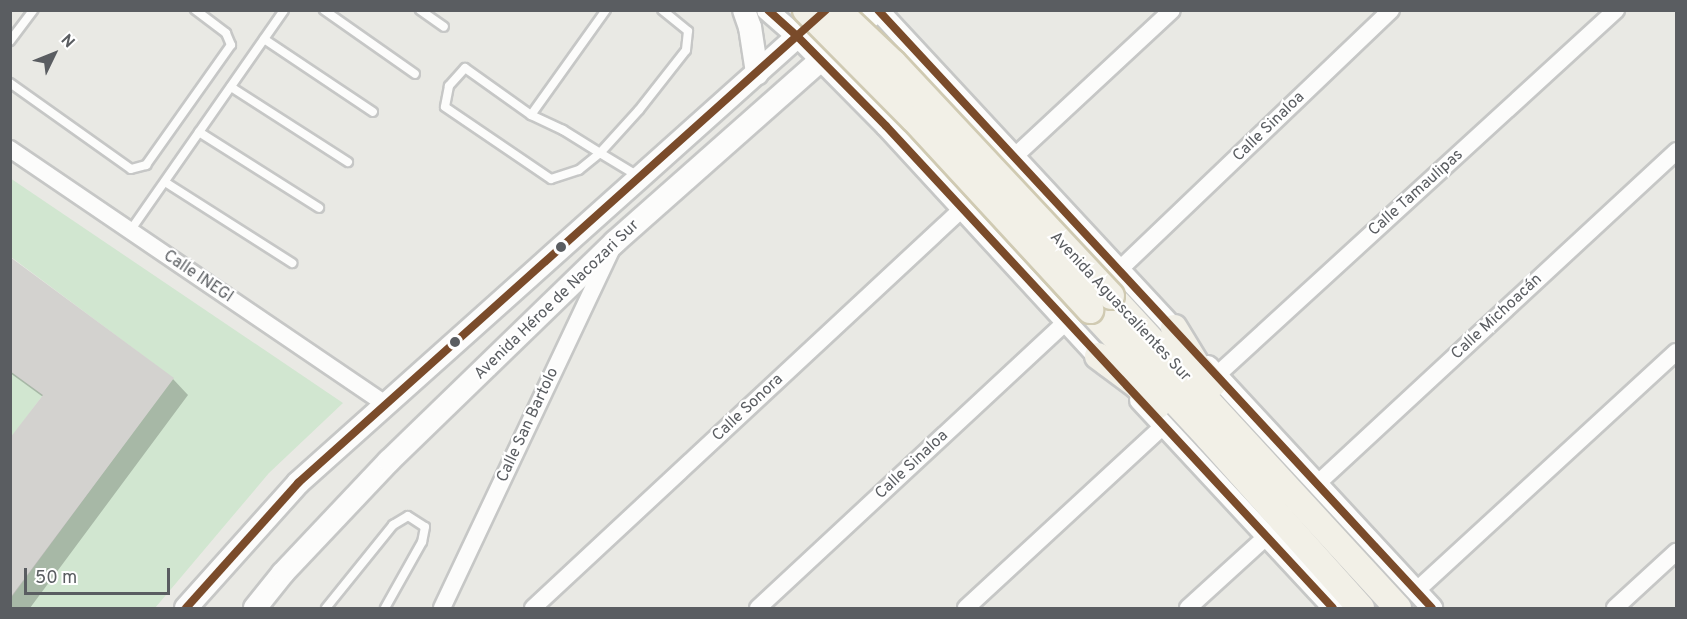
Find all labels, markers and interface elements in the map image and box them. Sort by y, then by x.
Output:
north arrow [24,24,84,84]
text: N [56,31,78,53]
street label: Calle Sinaloa [1229,88,1309,166]
street label: Calle Tamaulipas [1365,145,1467,241]
street label: Avenida Héroe de Nacozari Sur [471,216,643,384]
street label: Avenida Aguascalientes Sur [1045,228,1195,386]
unlabelled marker [555,241,567,253]
street label: Calle INEGI [160,247,236,307]
street label: Calle Michoacán [1448,270,1546,364]
unlabelled marker [449,336,461,348]
street label: Calle San Bartolo [493,365,563,485]
street label: Calle Sonora [709,370,787,446]
street label: Calle Sinaloa [872,426,952,504]
scale bar [27,556,172,594]
text: 50 m [35,567,77,590]

